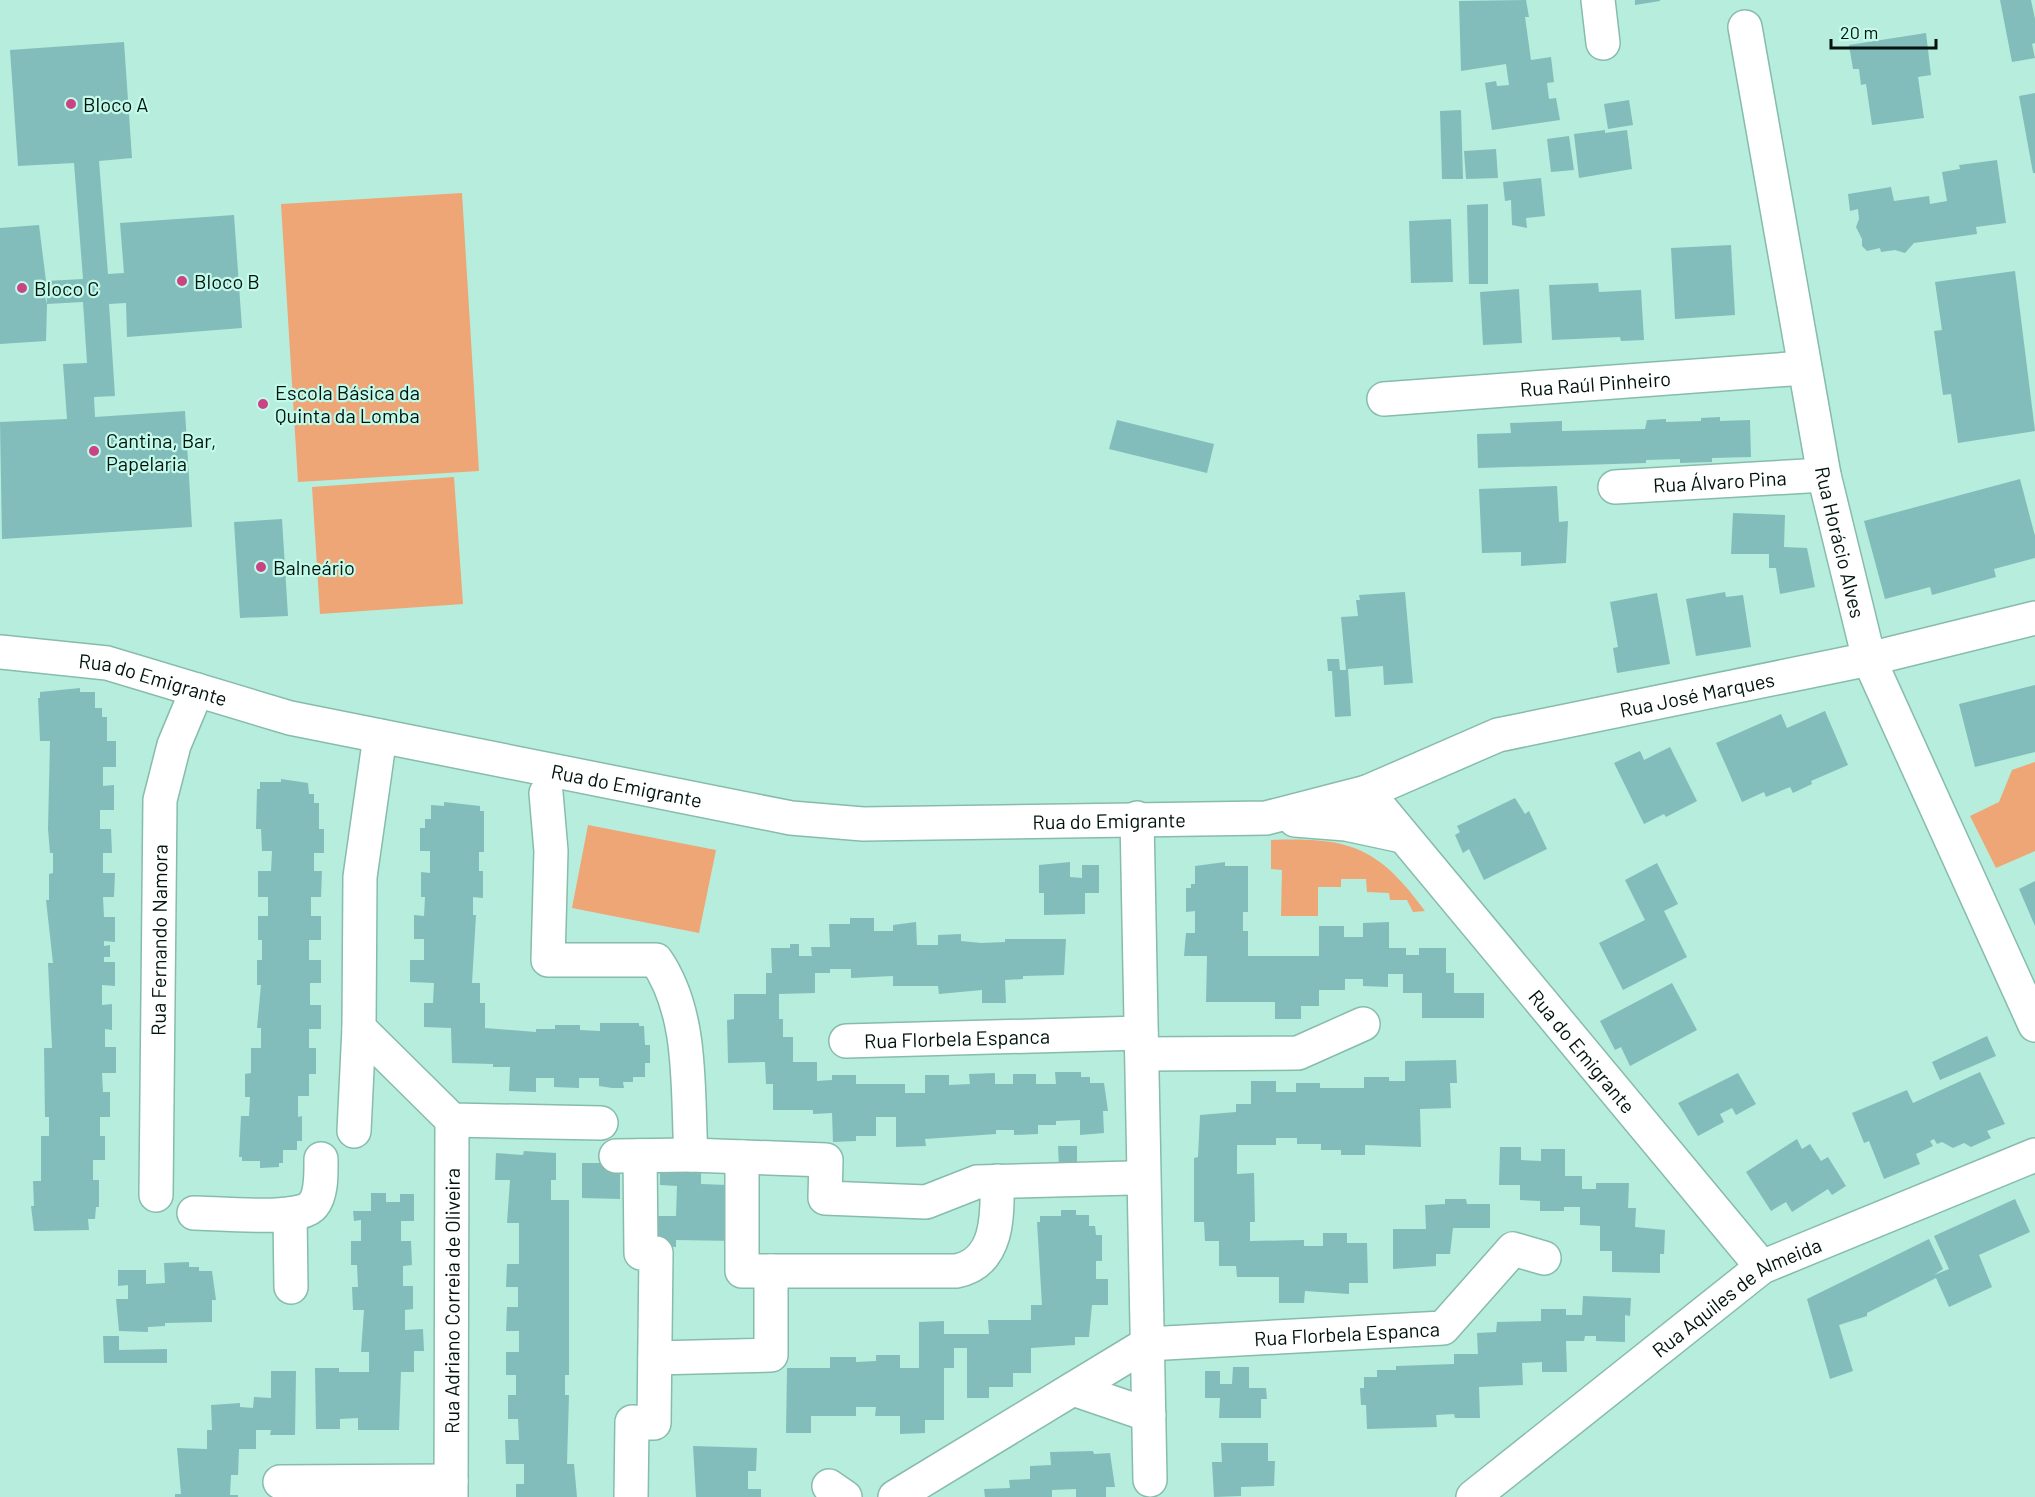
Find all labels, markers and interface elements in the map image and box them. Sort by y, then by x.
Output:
scale bar [1831,12,1936,50]
text: 20 m [1840,21,1878,43]
place label: Bloco A [83,92,148,116]
marker: Bloco A [64,97,78,111]
place label: Bloco B [194,269,260,293]
marker: Bloco B [175,274,189,288]
place label: Bloco C [34,276,99,300]
marker: Bloco C [15,281,29,295]
street label: Rua Raúl Pinheiro [1519,366,1672,401]
place label: Escola Básica da Quinta da Lomba [275,380,420,427]
marker: Escola Básica da Quinta da Lomba [256,397,270,411]
place label: Cantina, Bar, Papelaria [106,428,216,475]
marker: Cantina, Bar, Papelaria [87,444,101,458]
street label: Rua Álvaro Pina [1652,465,1787,497]
street label: Rua Horácio Alves [1811,465,1870,620]
place label: Balneário [273,555,355,579]
marker: Balneário [254,560,268,574]
street label: Rua do Emigrante [78,648,230,711]
street label: Rua José Marques [1617,667,1777,722]
street label: Rua do Emigrante [549,758,704,812]
street label: Rua do Emigrante [1032,807,1186,833]
street label: Rua Fernando Namora [146,844,172,1036]
street label: Rua do Emigrante [1524,984,1641,1118]
street label: Rua Florbela Espanca [864,1023,1050,1053]
street label: Rua Adriano Correia de Oliveira [439,1168,464,1434]
street label: Rua Aquiles de Almeida [1647,1232,1825,1362]
street label: Rua Florbela Espanca [1253,1316,1440,1350]

